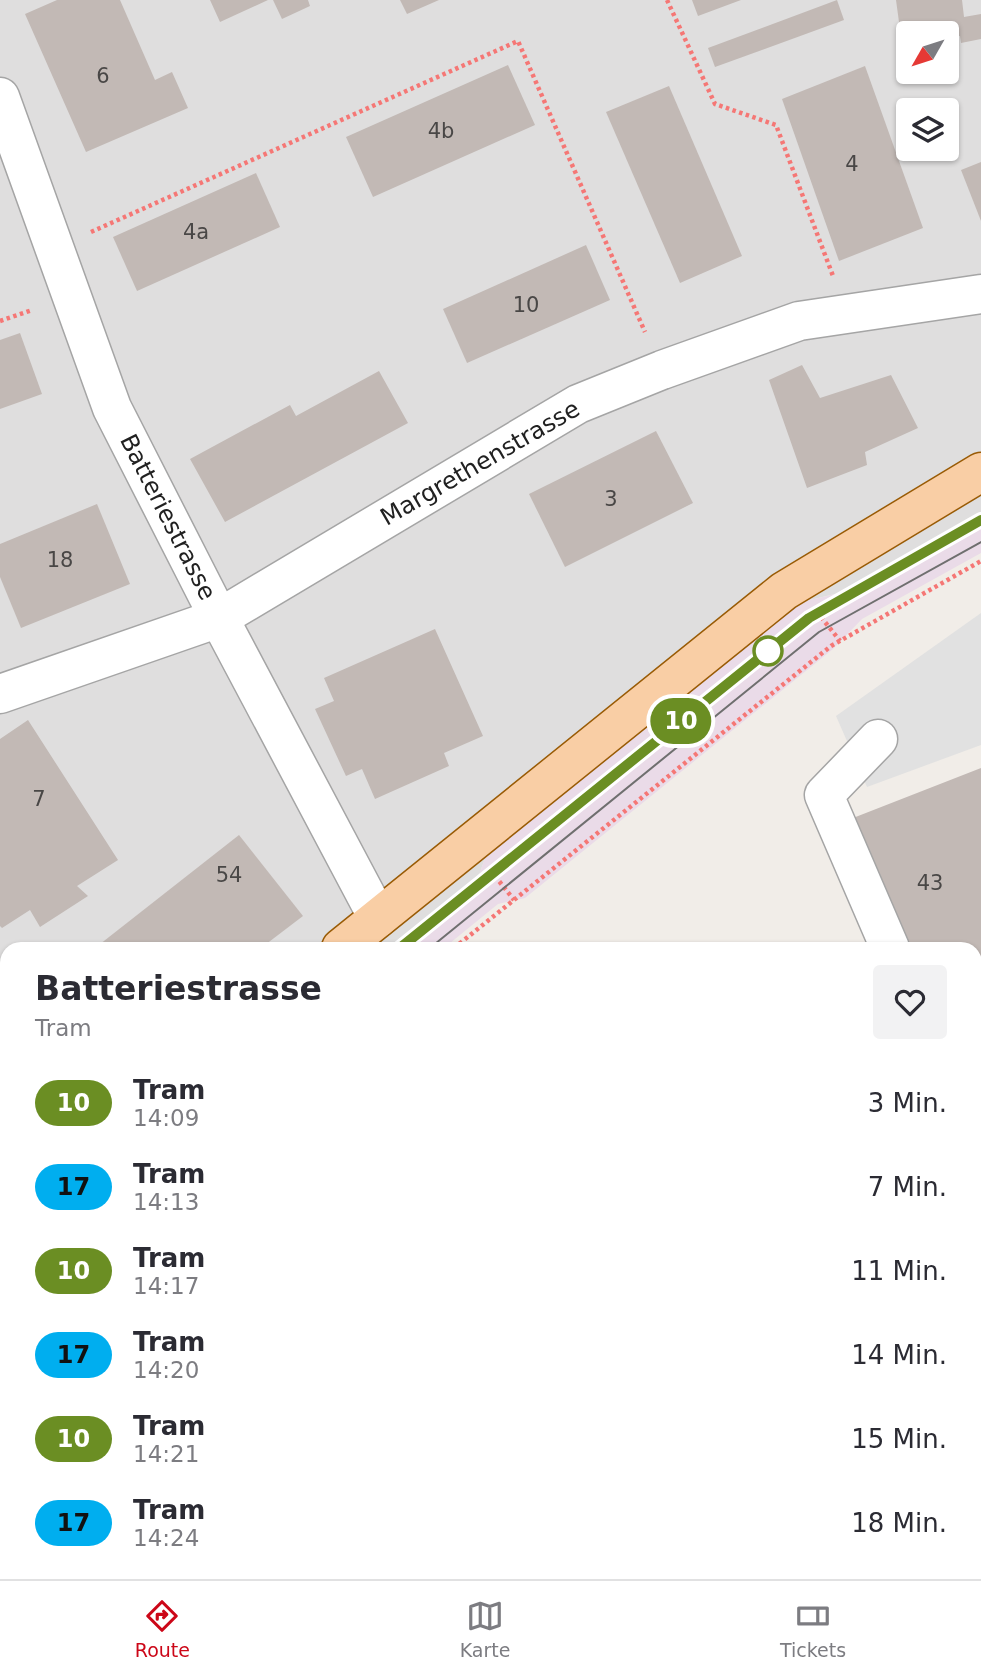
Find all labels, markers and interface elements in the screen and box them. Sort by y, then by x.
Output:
north arrow [896,21,959,84]
map controls [896,21,959,161]
house number: 6 [96,64,110,88]
button: layers [896,98,959,161]
house number: 4b [428,119,454,143]
house number: 4 [845,152,859,176]
house number: 4a [183,220,209,244]
house number: 10 [513,293,539,317]
street label: Margrethenstrasse [376,395,584,531]
street label: Batteriestrasse [114,429,222,605]
house number: 3 [604,487,618,511]
house number: 18 [47,548,73,572]
unlabelled marker [753,636,783,666]
line badge: 10 [650,698,712,744]
text: 10 [664,707,698,735]
house number: 7 [32,787,46,811]
house number: 54 [216,863,242,887]
house number: 43 [917,871,943,895]
button: heart [873,965,947,1039]
text: Batteriestrasse [35,969,322,1008]
text: Tram [35,1015,92,1041]
text: Tram [133,1075,205,1105]
text: 3 Min. [868,1088,947,1118]
text: 10 [57,1089,90,1117]
text: 14:09 [133,1105,199,1131]
text: Tram [133,1159,205,1189]
text: 7 Min. [868,1172,947,1202]
text: 17 [57,1173,90,1201]
text: 14:13 [133,1189,199,1215]
text: Tram [133,1243,205,1273]
text: 11 Min. [851,1256,947,1286]
text: 10 [57,1257,90,1285]
text: 14:17 [133,1273,199,1299]
text: Tram [133,1327,205,1357]
text: 14 Min. [851,1340,947,1370]
text: 17 [57,1341,90,1369]
text: 14:20 [133,1357,199,1383]
text: Tram [133,1411,205,1441]
text: 15 Min. [851,1424,947,1454]
text: 10 [57,1425,90,1453]
text: 14:21 [133,1441,199,1467]
text: Tram [133,1495,205,1525]
text: 18 Min. [851,1508,947,1538]
text: 17 [57,1509,90,1537]
text: 14:24 [133,1525,199,1551]
tab: Route [135,1597,190,1661]
tab: Karte [460,1597,510,1661]
tab: Tickets [780,1597,846,1661]

